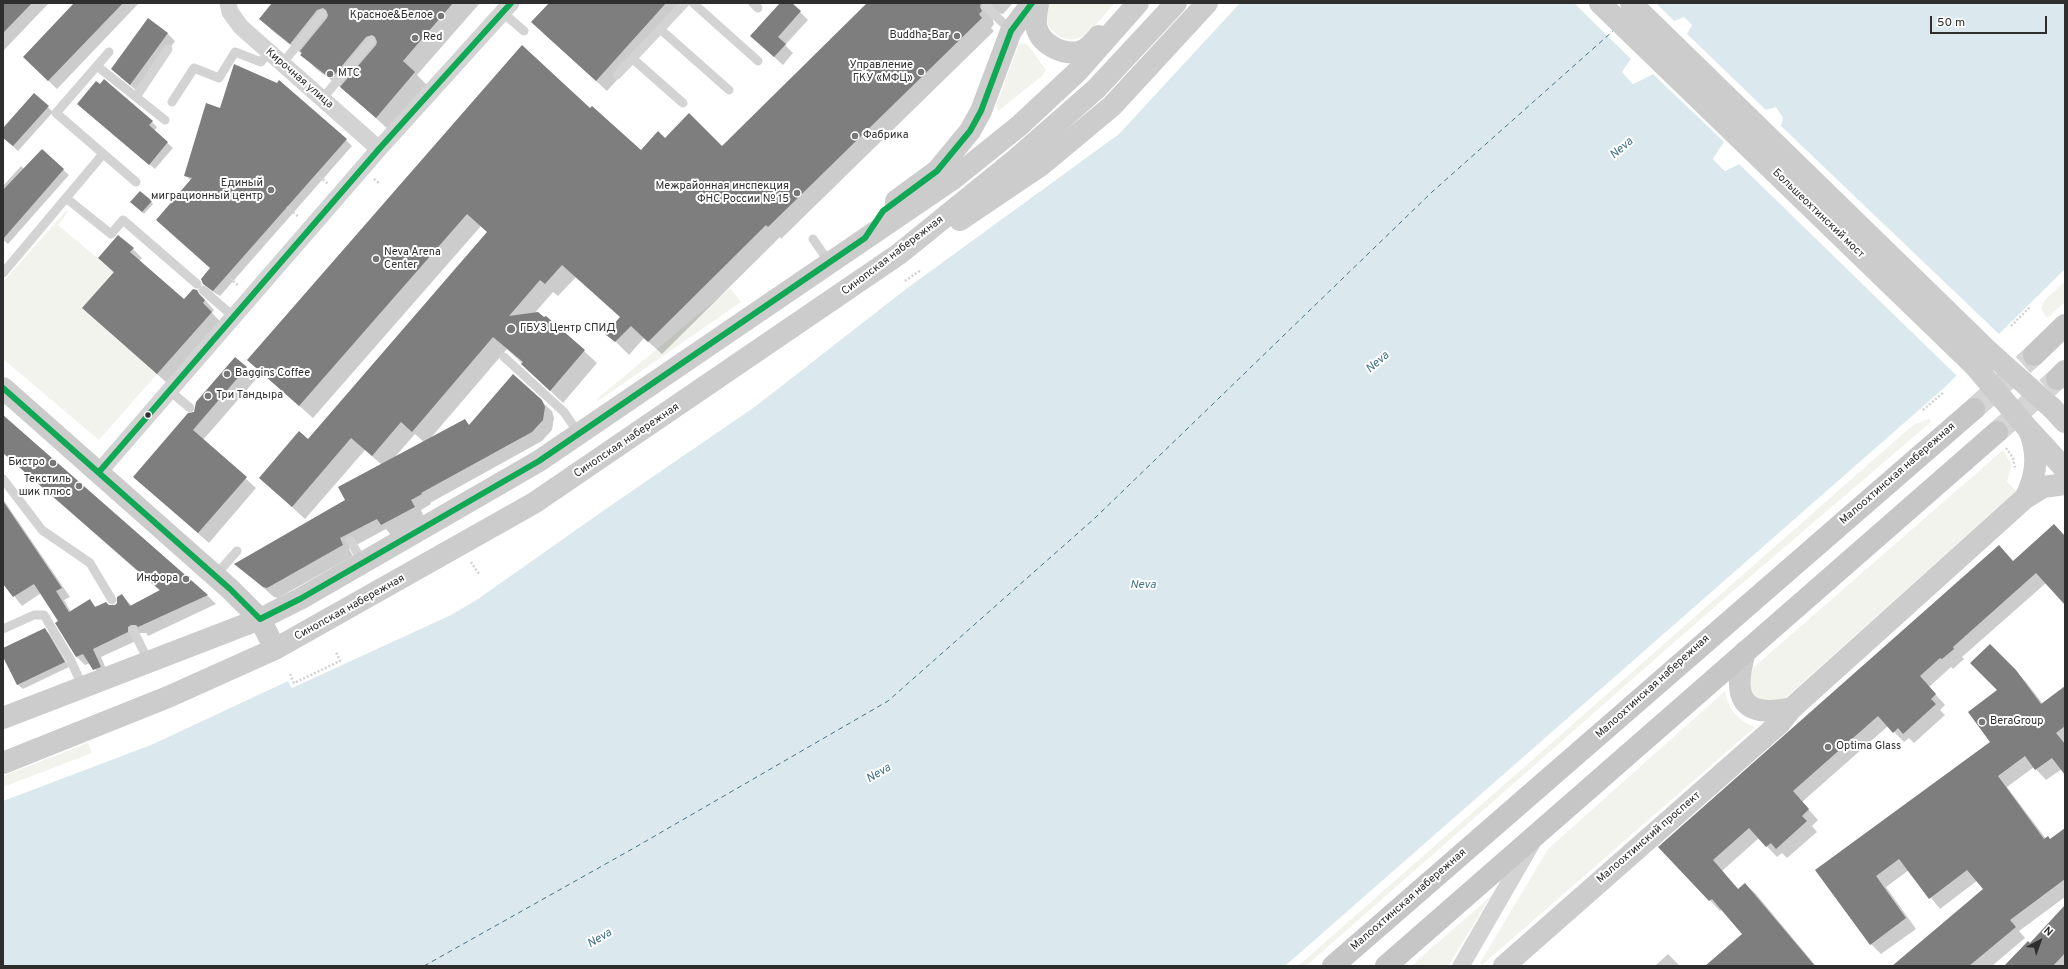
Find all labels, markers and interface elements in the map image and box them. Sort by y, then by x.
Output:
scale bar [1932,8,2049,34]
place label: Красное&Белое [350,9,433,23]
marker: Красное&Белое [436,11,446,21]
text: 50 m [1937,15,1965,31]
place label: Buddha-Bar [889,29,949,43]
place label: Red [423,31,442,45]
marker: Buddha-Bar [952,31,962,41]
marker: Red [410,33,420,43]
street label: Кирочная улица [262,46,336,112]
place label: Управление ГКУ «МФЦ» [850,59,913,85]
place label: МТС [338,67,360,81]
marker: Управление ГКУ «МФЦ» [916,67,926,77]
marker: МТС [325,69,335,79]
place label: Фабрика [863,129,909,143]
marker: Фабрика [850,131,860,141]
water label: Neva [1607,135,1637,163]
street label: Большеохтинский мост [1769,167,1867,261]
place label: Единый миграционный центр [151,177,263,203]
place label: Межрайонная инспекция ФНС России № 15 [655,180,789,206]
marker: Единый миграционный центр [266,185,276,195]
marker: Межрайонная инспекция ФНС России № 15 [792,188,802,198]
street label: Синопская набережная [840,213,946,299]
place label: Neva Arena Center [384,246,441,272]
marker: Neva Arena Center [371,254,381,264]
place label: ГБУЗ Центр СПИД [520,322,616,336]
marker: ГБУЗ Центр СПИД [505,323,517,335]
water label: Neva [1363,349,1393,377]
place label: Baggins Coffee [235,367,310,381]
marker: Baggins Coffee [222,369,232,379]
place label: Три Тандыра [216,389,283,403]
marker: Три Тандыра [203,391,213,401]
street label: Синопская набережная [572,401,682,481]
unlabelled marker [143,410,153,420]
street label: Малоохтинская набережная [1838,420,1958,528]
place label: Бистро [8,456,45,470]
marker: Бистро [48,458,58,468]
place label: Текстиль шик плюс [19,473,71,499]
marker: Текстиль шик плюс [74,481,84,491]
place label: Инфора [136,572,178,586]
street label: Синопская набережная [293,572,407,644]
marker: Инфора [181,574,191,584]
water label: Neva [1130,579,1156,593]
street label: Малоохтинская набережная [1593,632,1713,742]
place label: BeraGroup [1990,715,2043,729]
marker: BeraGroup [1977,717,1987,727]
place label: Optima Glass [1836,740,1901,754]
marker: Optima Glass [1823,742,1833,752]
water label: Neva [864,761,894,787]
street label: Малоохтинский проспект [1594,789,1704,887]
street label: Малоохтинская набережная [1349,846,1469,954]
north arrow [2020,921,2060,961]
text: N [2040,924,2055,940]
water label: Neva [585,926,615,952]

